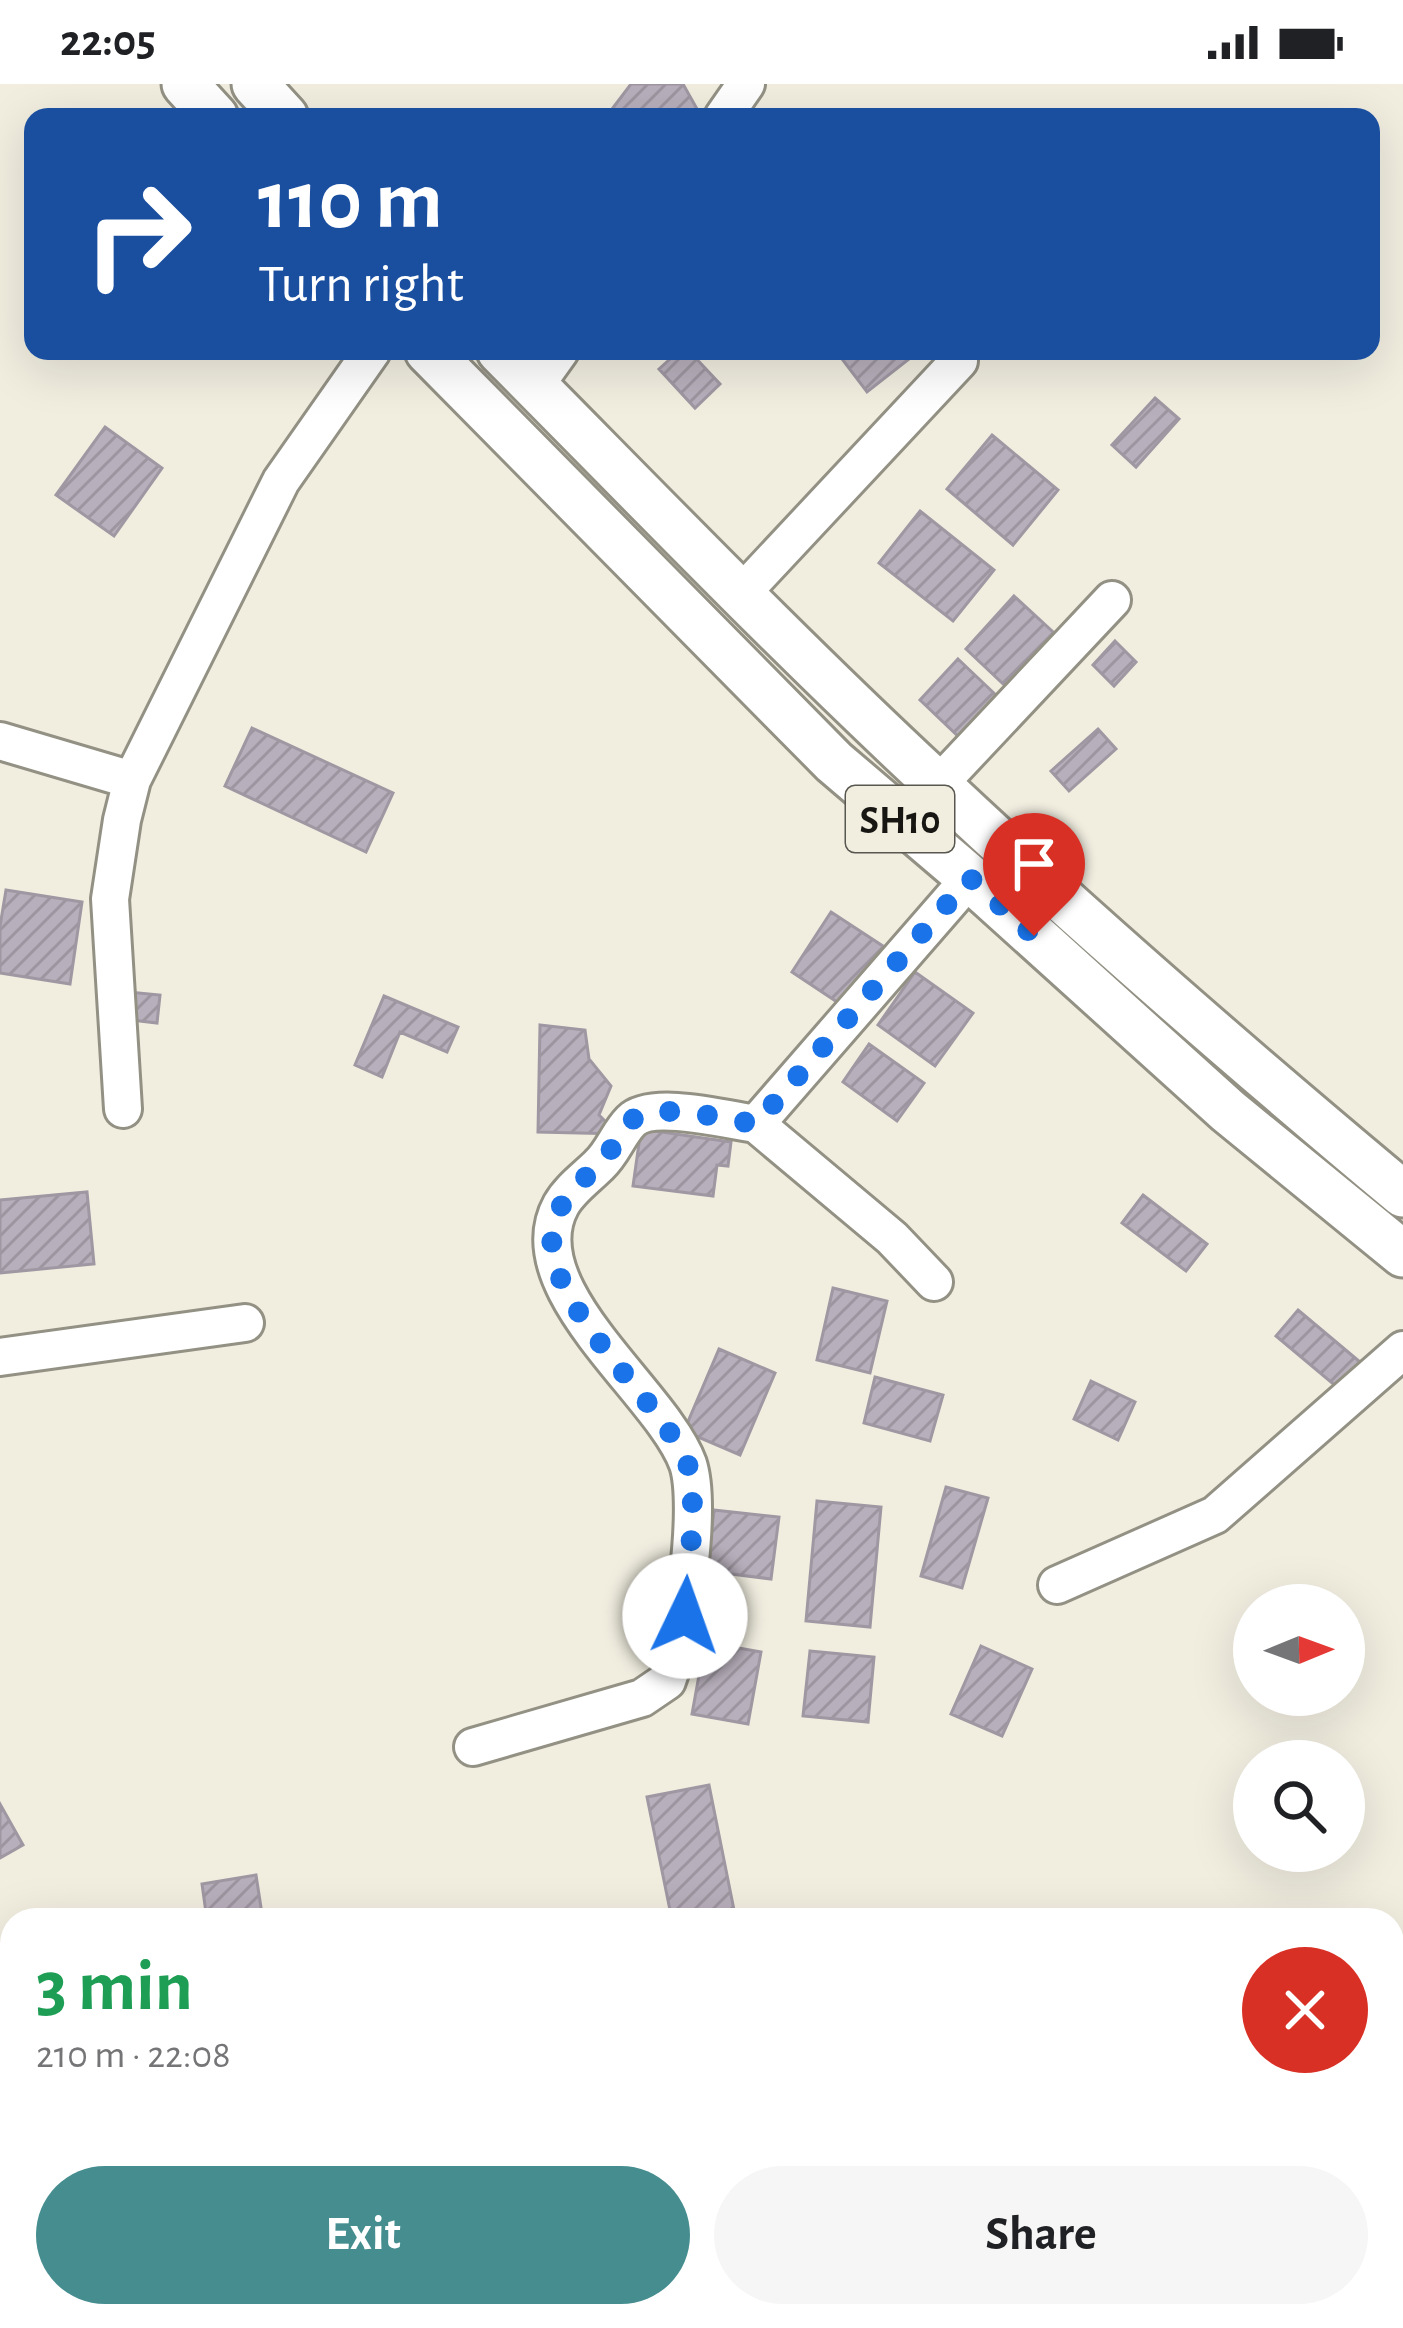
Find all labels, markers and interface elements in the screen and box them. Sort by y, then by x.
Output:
text: 22:05 [60,19,156,64]
icon: right [60,156,216,312]
text: 110 m [258,160,443,244]
text: Turn right [258,258,464,312]
road number: SH10 [846,786,954,852]
pin [983,813,1085,936]
icon: arrive [1001,831,1067,897]
position arrow [622,1553,748,1679]
north arrow [1233,1584,1365,1716]
map controls [1233,1584,1365,1872]
button: search [1233,1740,1365,1872]
button: close [1242,1947,1368,2073]
text: 3 min [36,1951,193,2023]
text: 210 m · 22:08 [36,2036,231,2075]
button: Exit [36,2166,690,2304]
button: Share [714,2166,1368,2304]

